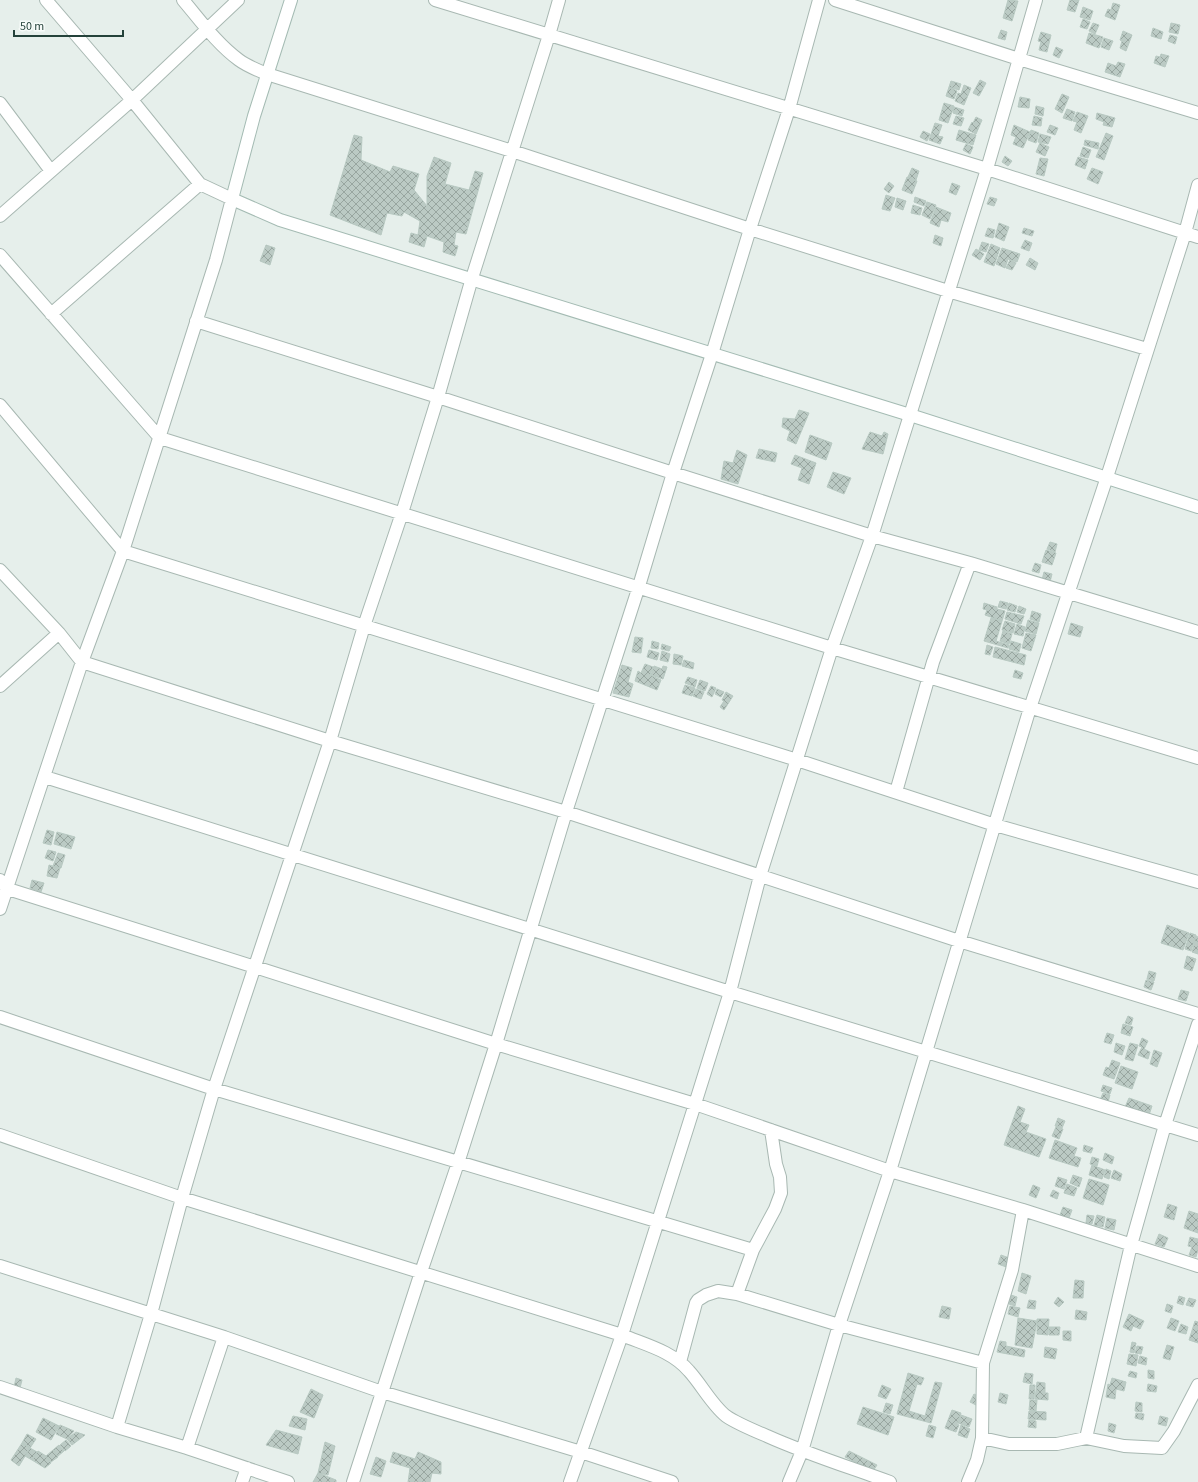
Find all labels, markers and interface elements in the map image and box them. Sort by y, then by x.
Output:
scale bar [14,12,123,38]
text: 50 m [20,18,44,35]

